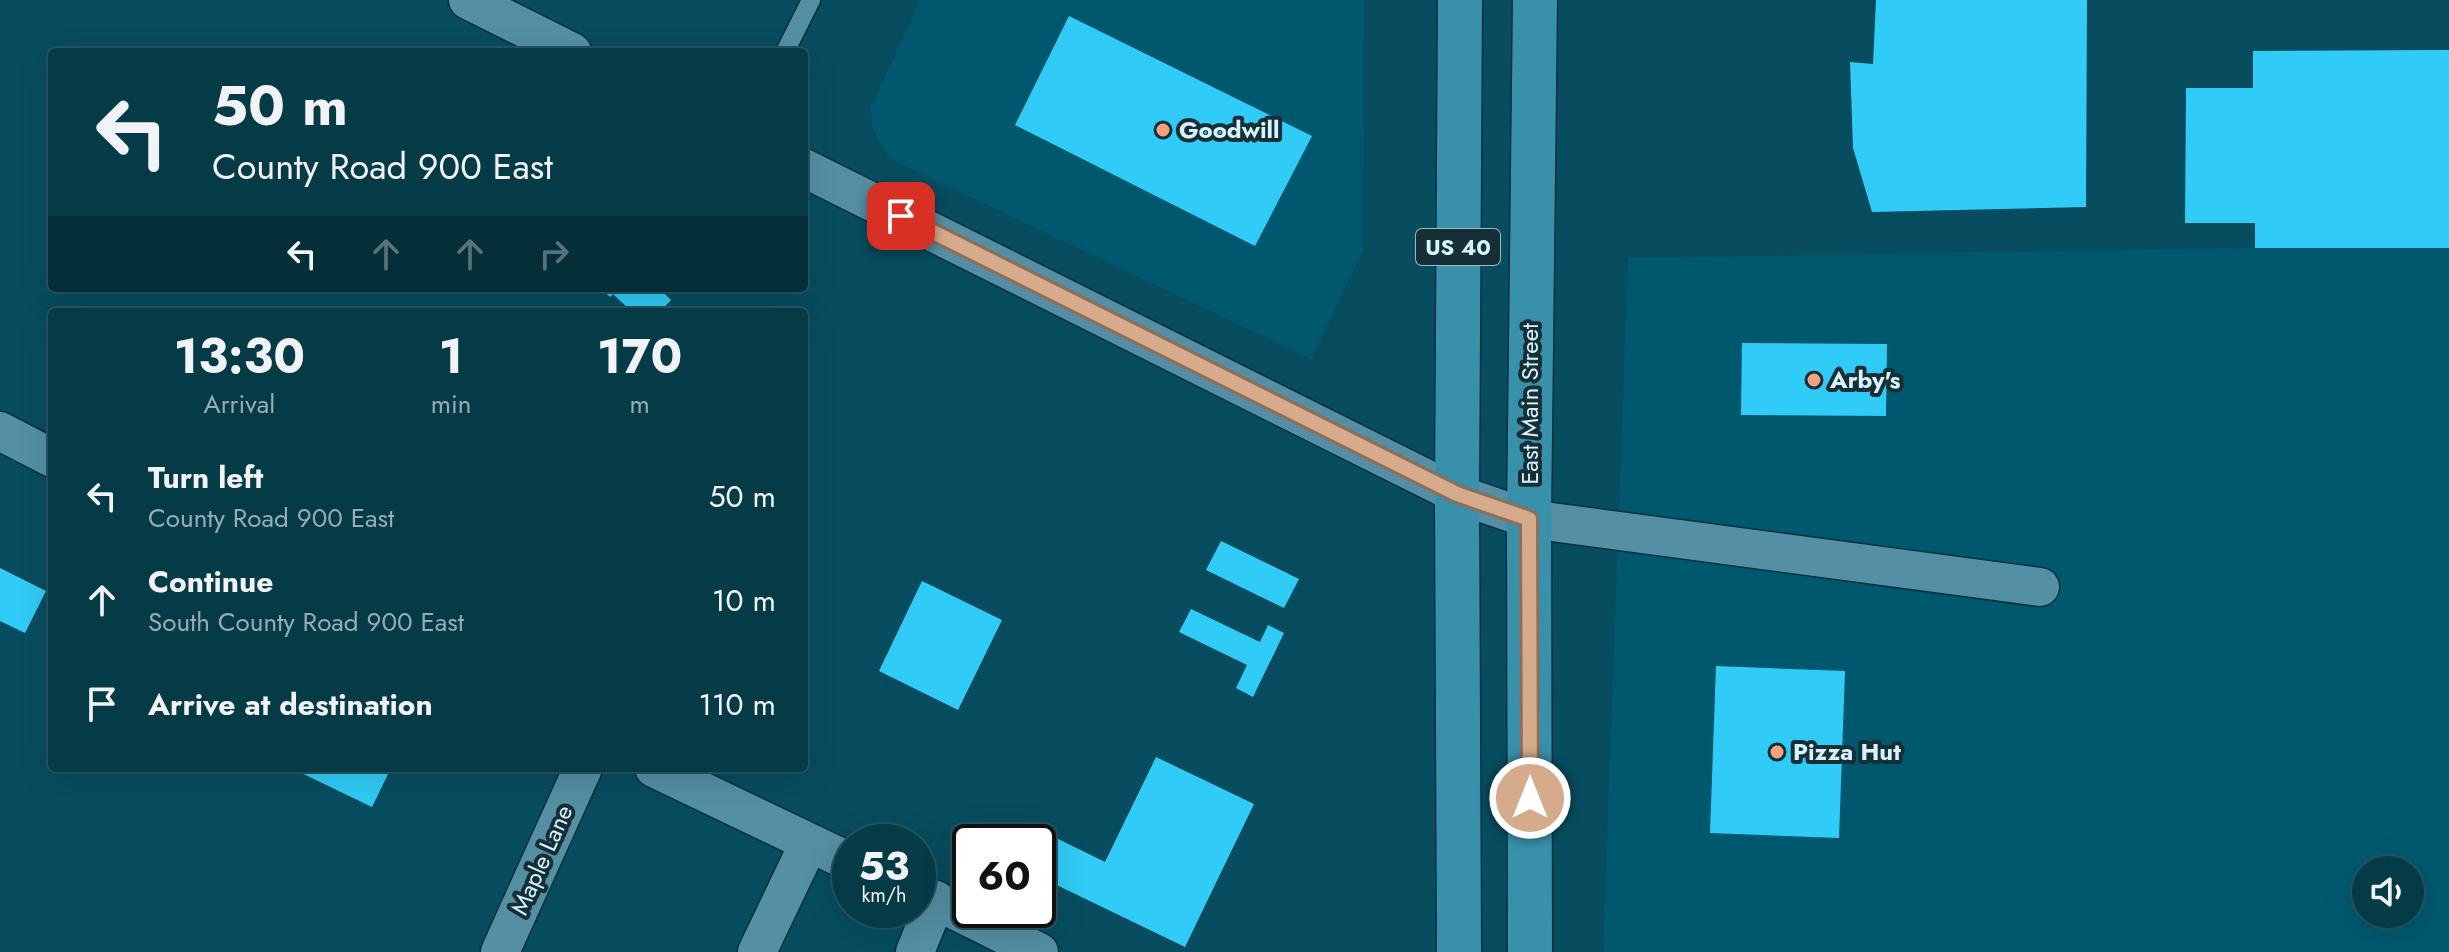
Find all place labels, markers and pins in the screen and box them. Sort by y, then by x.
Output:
place label: Goodwill [1179,112,1280,147]
marker: Goodwill [1154,121,1172,139]
pin [867,182,935,250]
place label: Arby's [1829,362,1900,397]
marker: Arby's [1805,371,1823,389]
place label: Pizza Hut [1793,734,1901,769]
marker: Pizza Hut [1768,743,1786,761]

